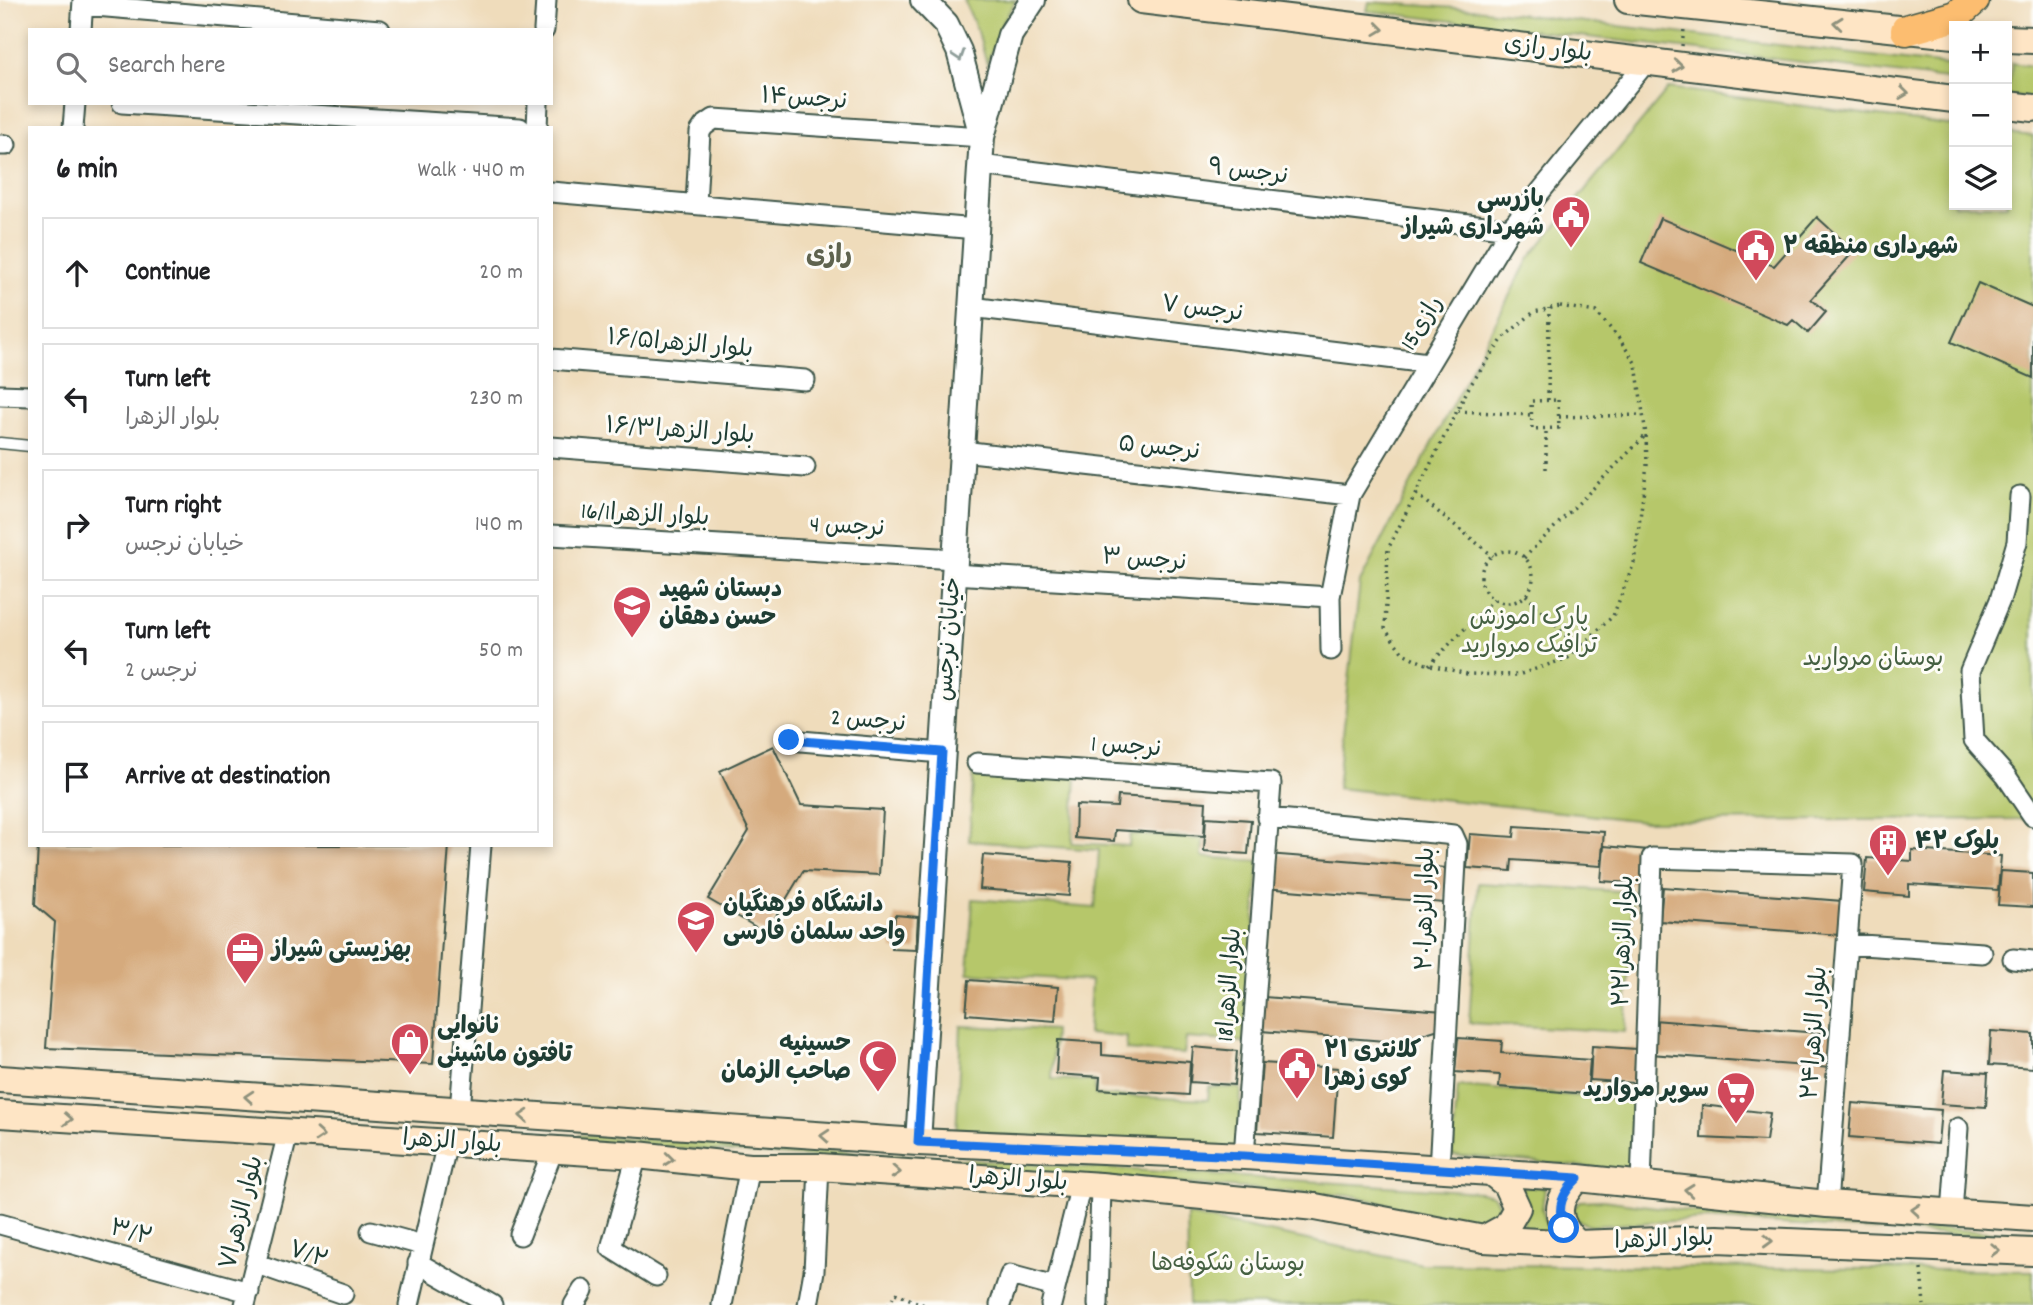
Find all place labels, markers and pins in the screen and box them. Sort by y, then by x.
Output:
place label: بازرسی شهرداری شیراز [1401,184,1544,246]
public building icon: بازرسی شهرداری شیراز [1550,194,1592,249]
public building icon: شهرداری منطقه ۲ [1735,227,1777,282]
place label: شهرداری منطقه ۲ [1783,231,1958,265]
place label: دبستان شهید حسن دهقان [659,574,782,636]
school or university icon: دبستان شهید حسن دهقان [611,584,653,639]
building icon: بلوک ۴۲ [1867,822,1909,877]
place label: بلوک ۴۲ [1915,826,1999,860]
place label: دانشگاه فرهنگیان واحد سلمان فارسی [723,888,906,951]
school or university icon: دانشگاه فرهنگیان واحد سلمان فارسی [675,899,717,954]
office icon: بهزیستی شیراز [224,930,266,985]
place label: بهزیستی شیراز [270,934,411,968]
place label: نانوایی تافتون ماشینی [437,1011,573,1073]
shop icon: نانوایی تافتون ماشینی [389,1021,431,1076]
place label: حسینیه صاحب الزمان [721,1028,851,1090]
place label: کلانتری ۲۱ کوی زهرا [1324,1035,1422,1097]
mosque icon: حسینیه صاحب الزمان [857,1038,899,1093]
public building icon: کلانتری ۲۱ کوی زهرا [1276,1045,1318,1100]
supermarket icon: سوپر مروارید [1715,1070,1757,1125]
place label: سوپر مروارید [1583,1074,1709,1108]

